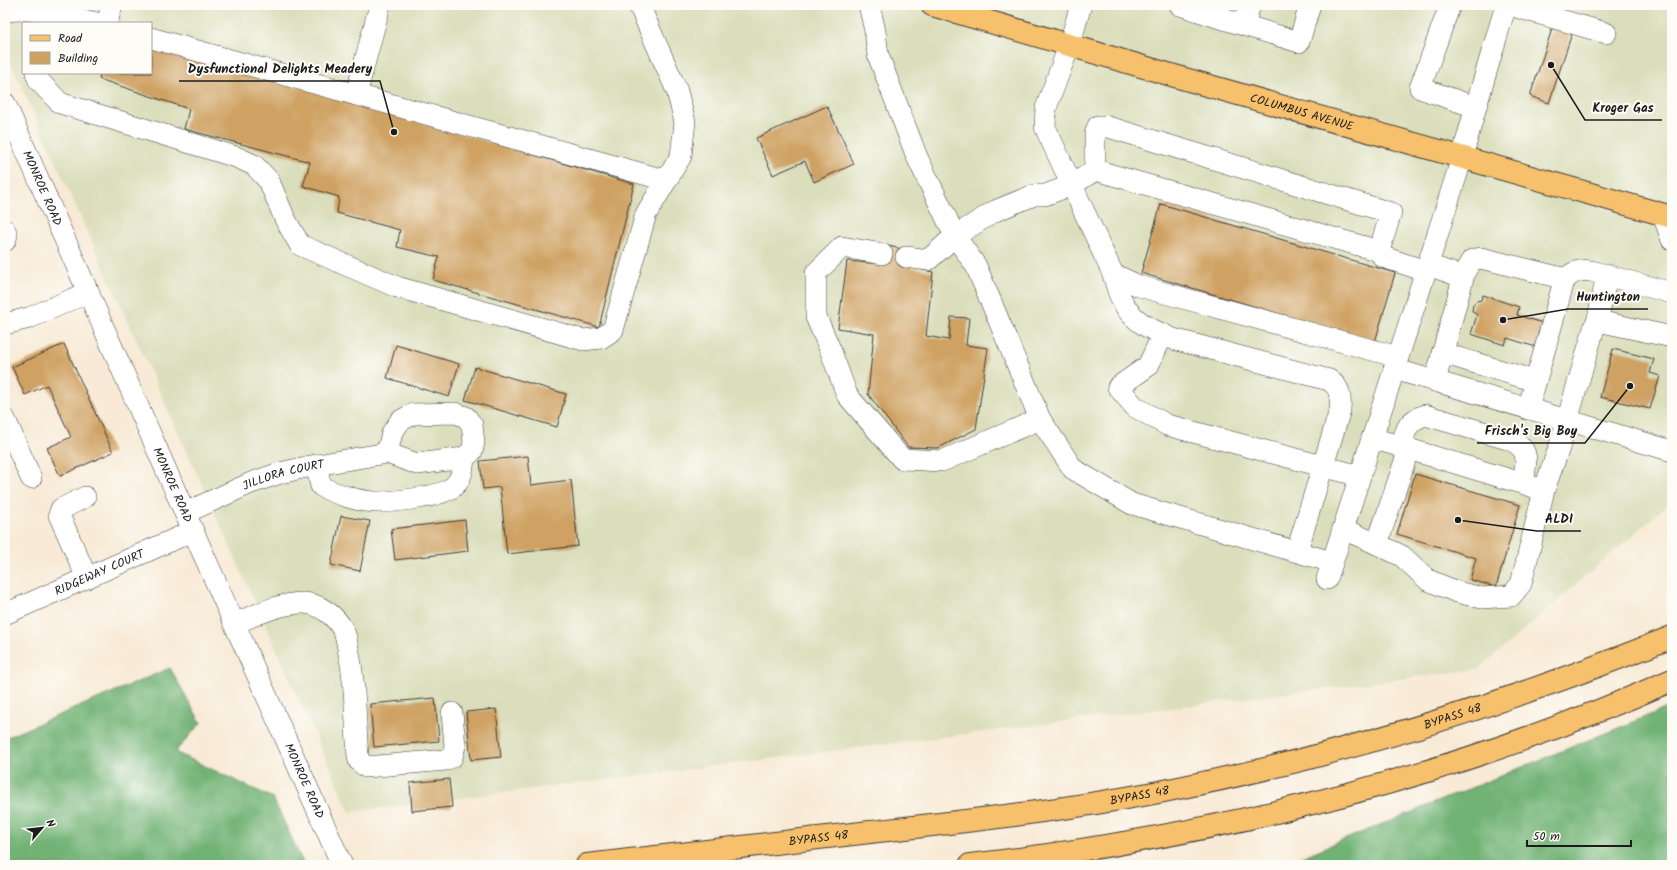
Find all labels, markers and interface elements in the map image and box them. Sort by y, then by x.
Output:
legend [22,22,152,74]
text: Road [58,29,83,48]
text: Building [58,49,98,68]
callout: Dysfunctional Delights Meadery [179,56,380,81]
text: Dysfunctional Delights Meadery [188,59,372,80]
street label: COLUMBUS AVENUE [1248,89,1357,137]
callout: Kroger Gas [1585,95,1662,120]
text: Kroger Gas [1592,98,1654,119]
street label: MONROE ROAD [17,148,67,229]
callout: Huntington [1568,284,1648,309]
text: Huntington [1576,287,1640,308]
callout: Frisch's Big Boy [1477,418,1585,443]
text: Frisch's Big Boy [1485,421,1577,442]
street label: MONROE ROAD [147,444,197,526]
street label: JILLORA COURT [239,455,327,496]
callout: ALDI [1537,506,1581,531]
text: ALDI [1545,509,1573,530]
street label: RIDGEWAY COURT [51,544,149,601]
street label: BYPASS 48 [1421,698,1485,735]
street label: MONROE ROAD [279,740,329,822]
street label: BYPASS 48 [1109,781,1172,811]
north arrow [22,808,62,848]
text: N [40,816,60,831]
scale bar [1527,822,1631,848]
street label: BYPASS 48 [788,826,850,851]
text: 50 m [1533,827,1560,846]

